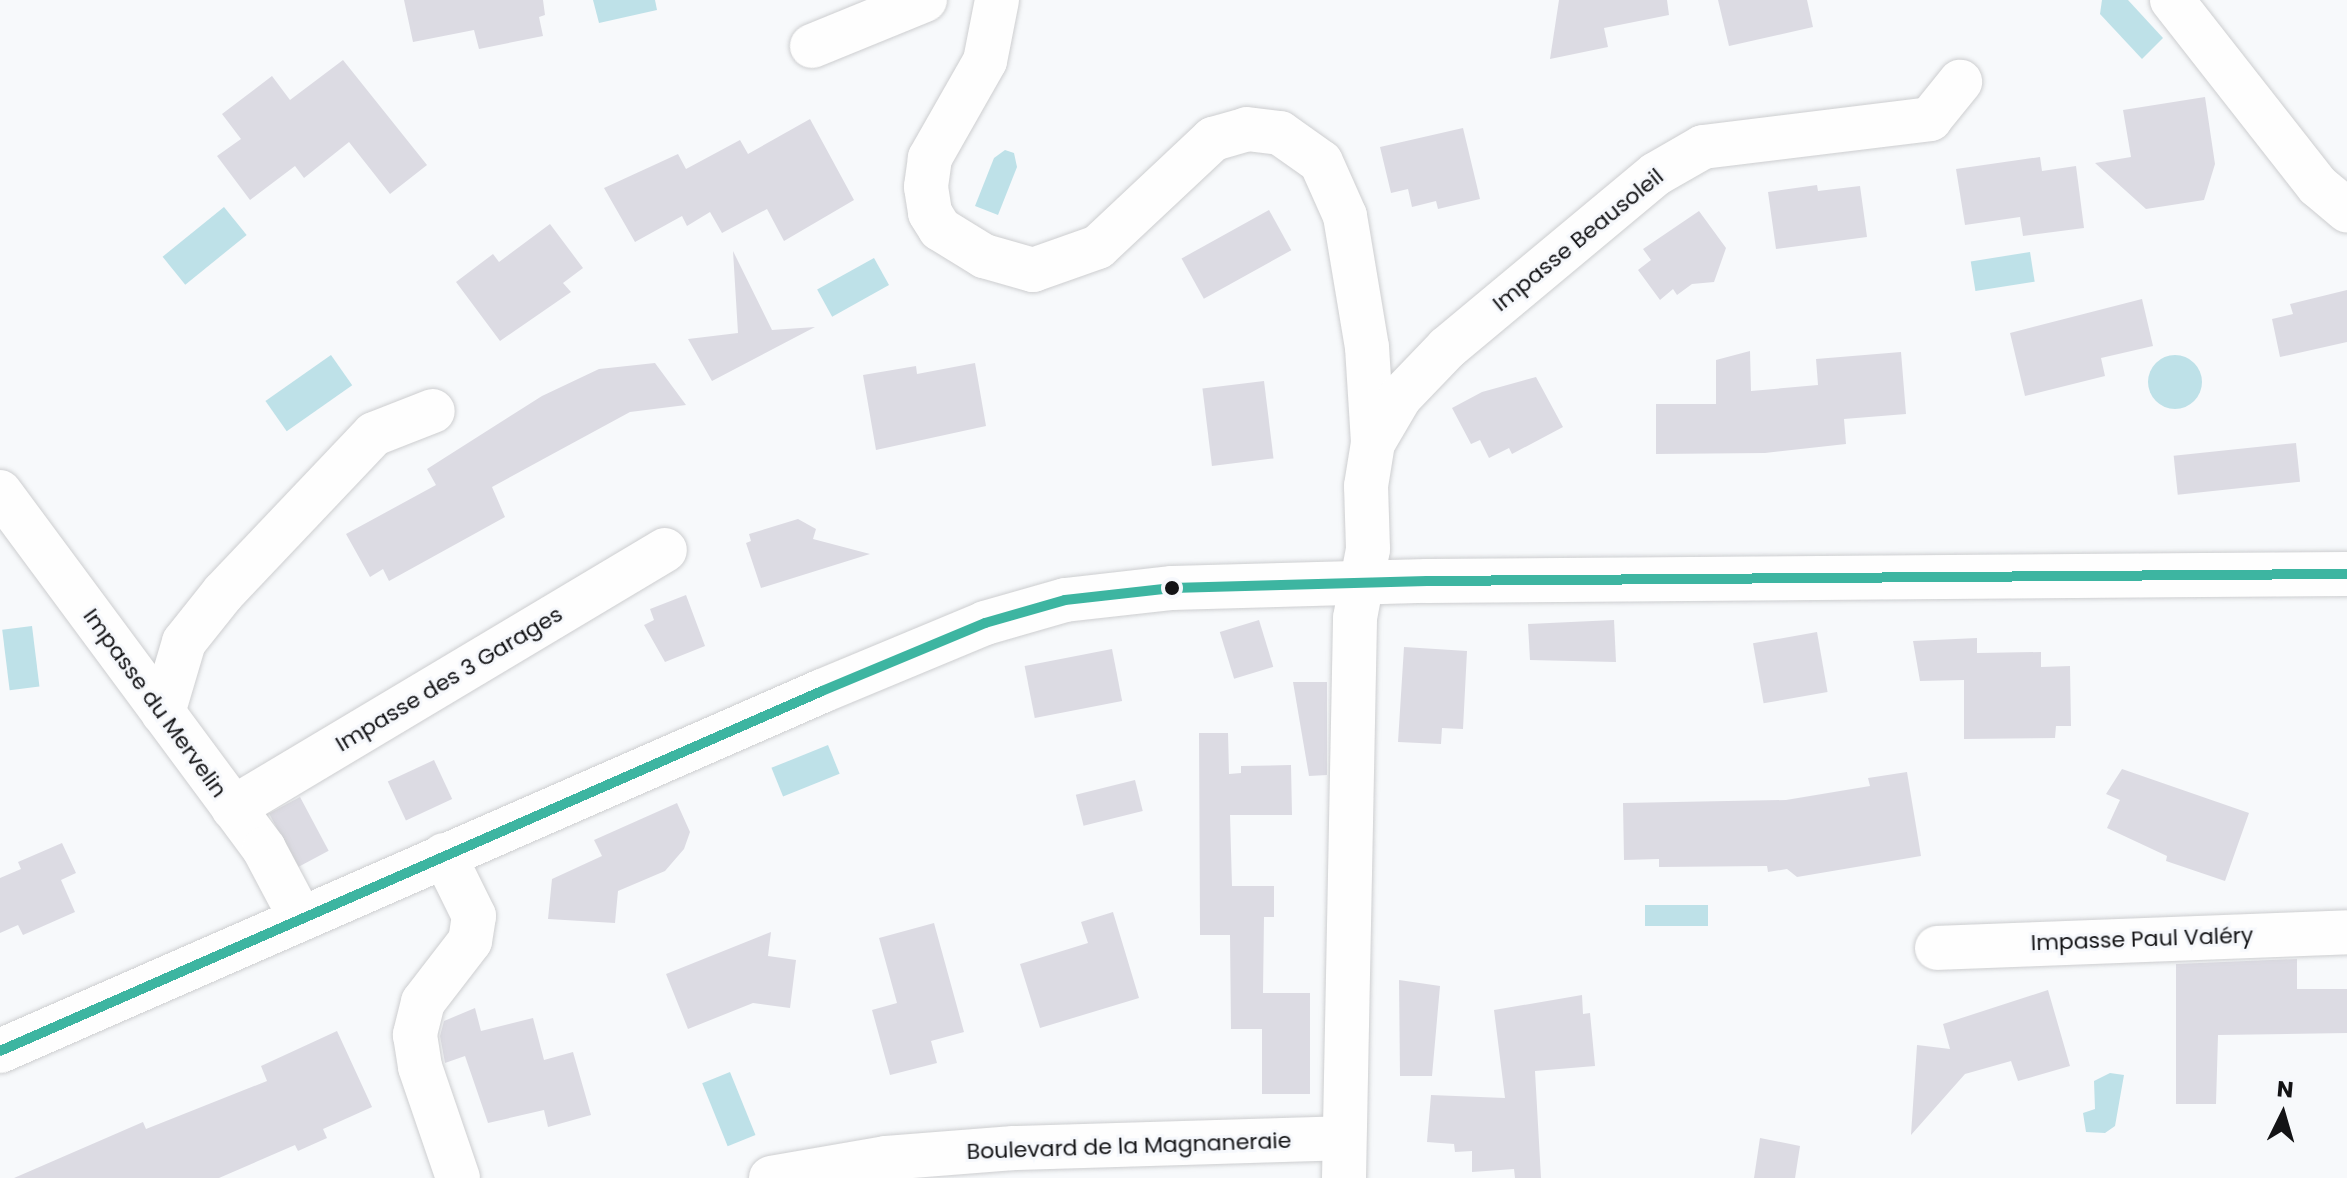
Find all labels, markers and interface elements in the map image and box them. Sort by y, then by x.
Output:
street label: Impasse Beausoleil [1487,163,1669,317]
unlabelled marker [1164,580,1180,596]
street label: Impasse des 3 Garages [331,601,567,757]
street label: Impasse du Mervelin [78,603,232,803]
street label: Impasse Paul Valéry [2030,922,2254,956]
text: N [2276,1073,2295,1106]
north arrow [2243,1074,2323,1154]
street label: Boulevard de la Magnaneraie [966,1127,1292,1165]

